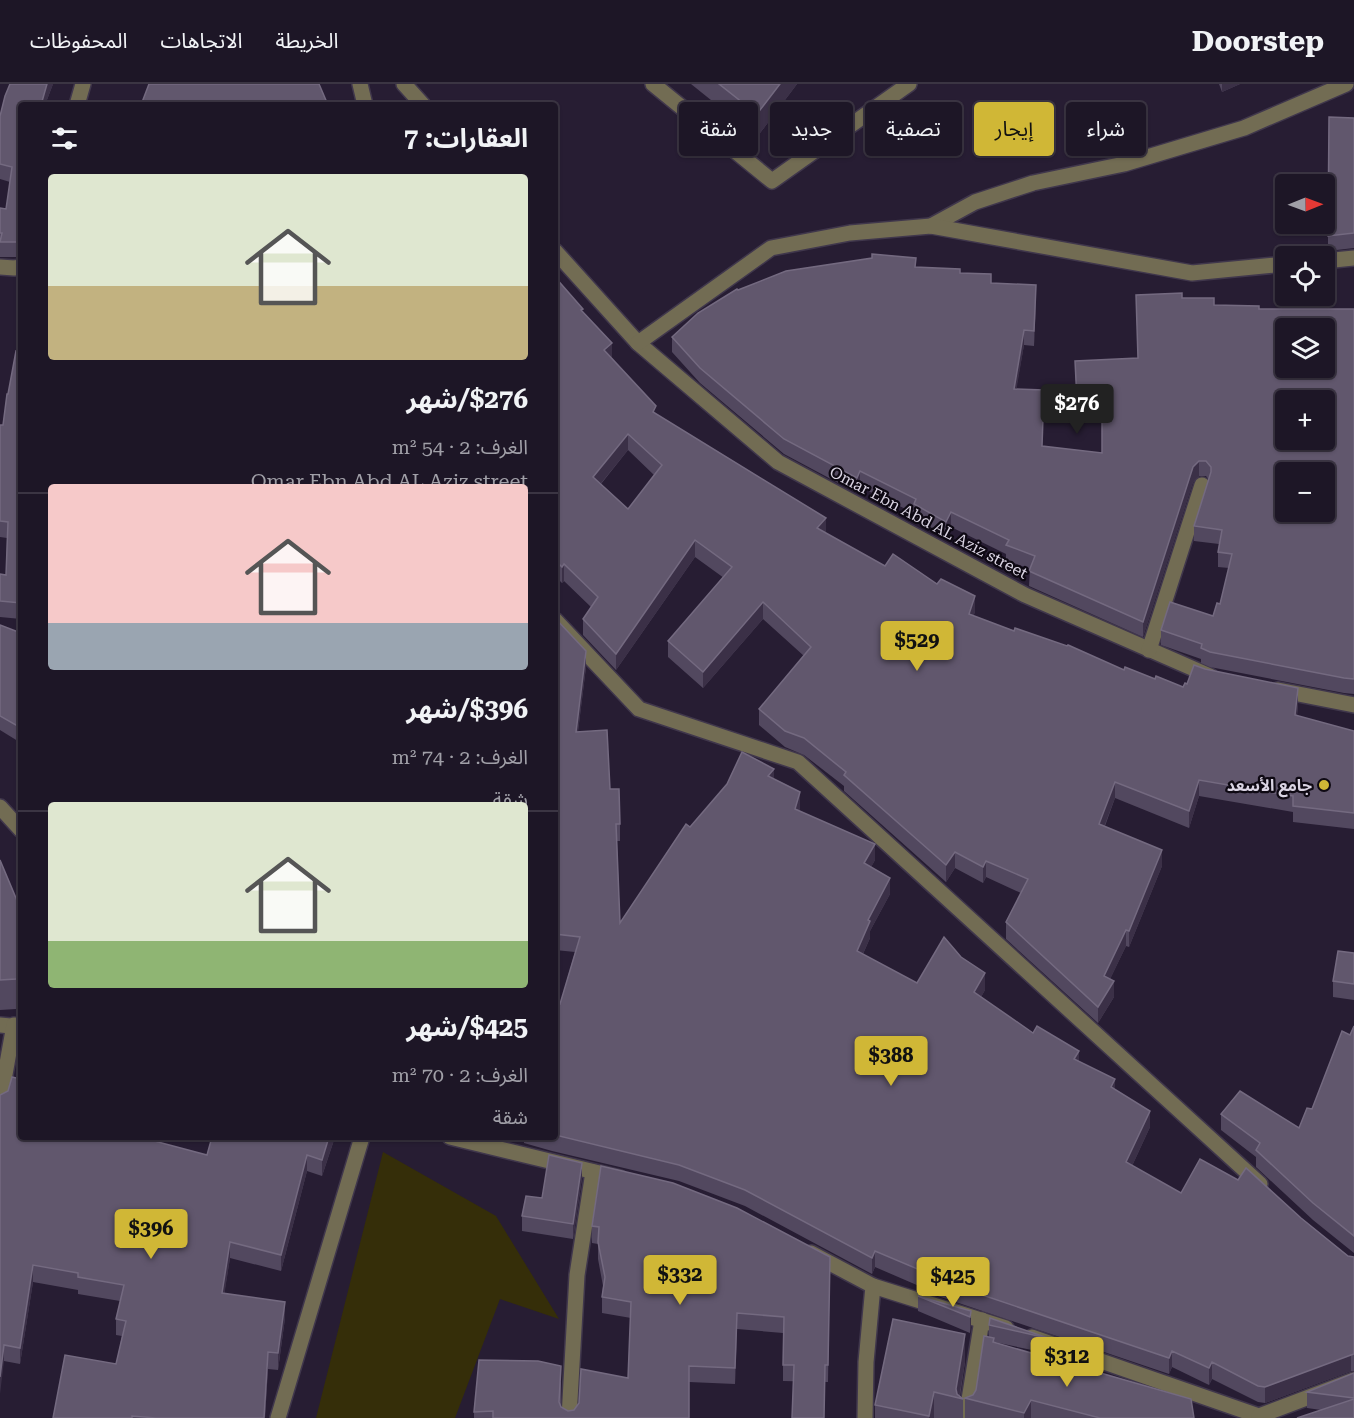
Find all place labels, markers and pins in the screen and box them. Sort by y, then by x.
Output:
pin: $276 [1041,384,1113,435]
pin: $529 [881,621,953,672]
place label: جامع الأسعد [1227,776,1312,798]
marker: جامع الأسعد [1317,778,1331,792]
pin: $388 [855,1036,927,1087]
pin: $396 [115,1209,187,1260]
pin: $332 [644,1255,716,1306]
pin: $425 [917,1257,989,1308]
pin: $312 [1031,1337,1103,1388]

